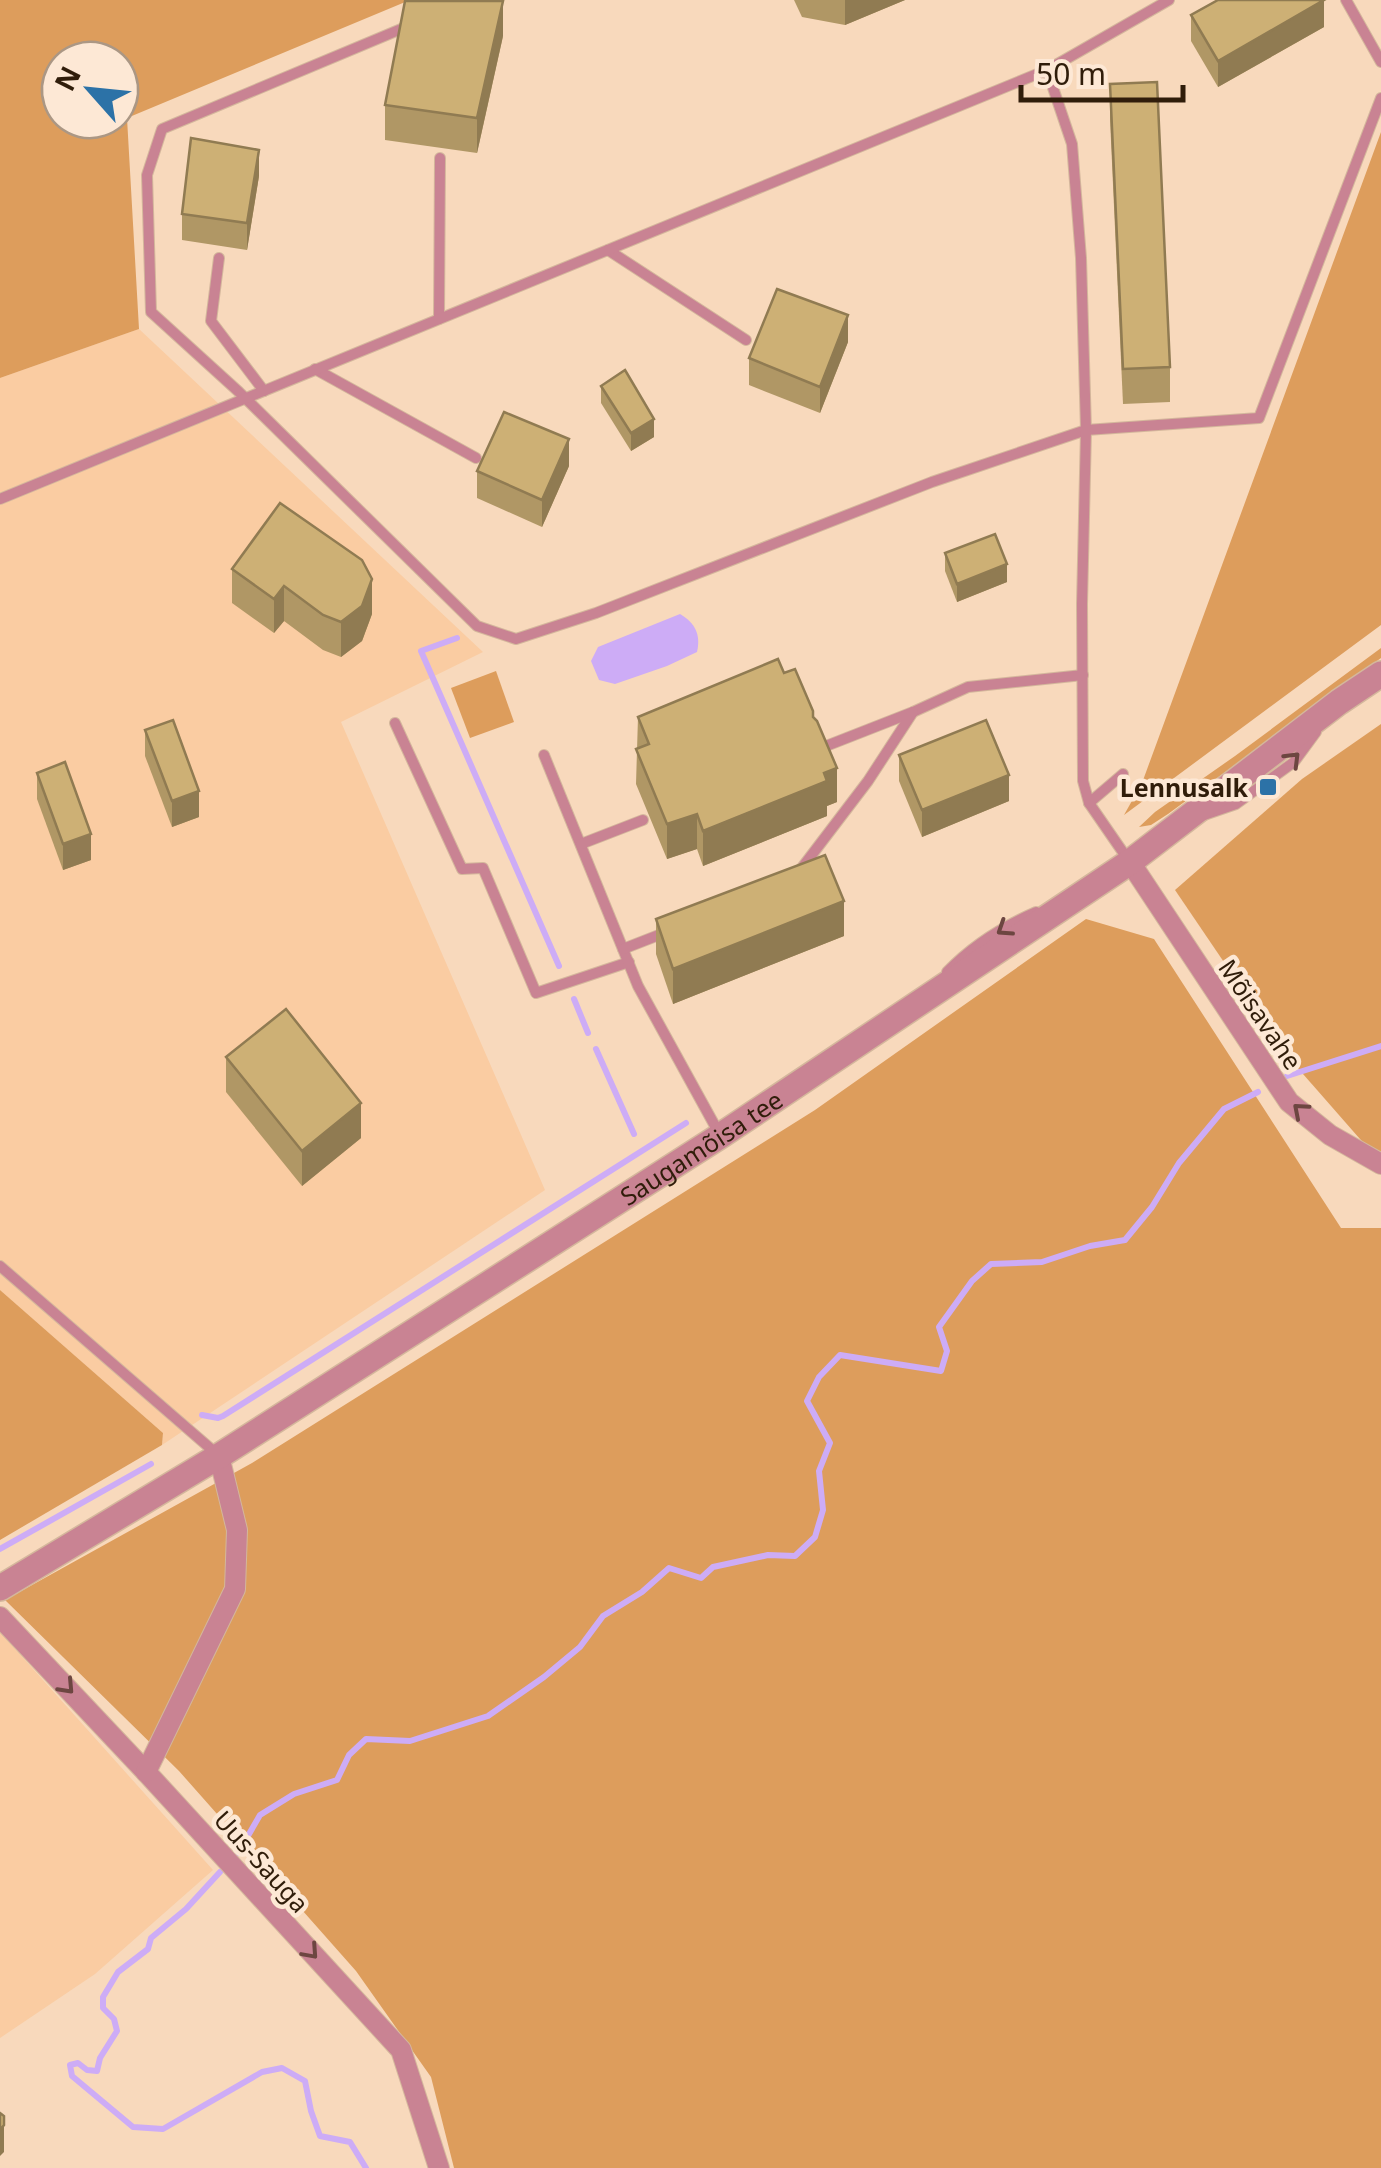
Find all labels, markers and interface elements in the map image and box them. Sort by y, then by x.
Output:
north arrow [40,40,140,140]
scale bar [1021,40,1184,102]
text: 50 m [1036,53,1106,94]
text: N [45,59,89,97]
one-way arrow [1281,753,1299,771]
place label: Lennusalk [1120,770,1248,804]
marker: Lennusalk [1257,776,1279,798]
one-way arrow [997,917,1015,936]
street label: Mõisavahe [1212,952,1310,1076]
street label: Saugamõisa tee [613,1082,789,1213]
one-way arrow [1293,1104,1312,1122]
one-way arrow [55,1676,73,1694]
street label: Uus-Sauga [207,1803,317,1919]
one-way arrow [299,1940,317,1959]

